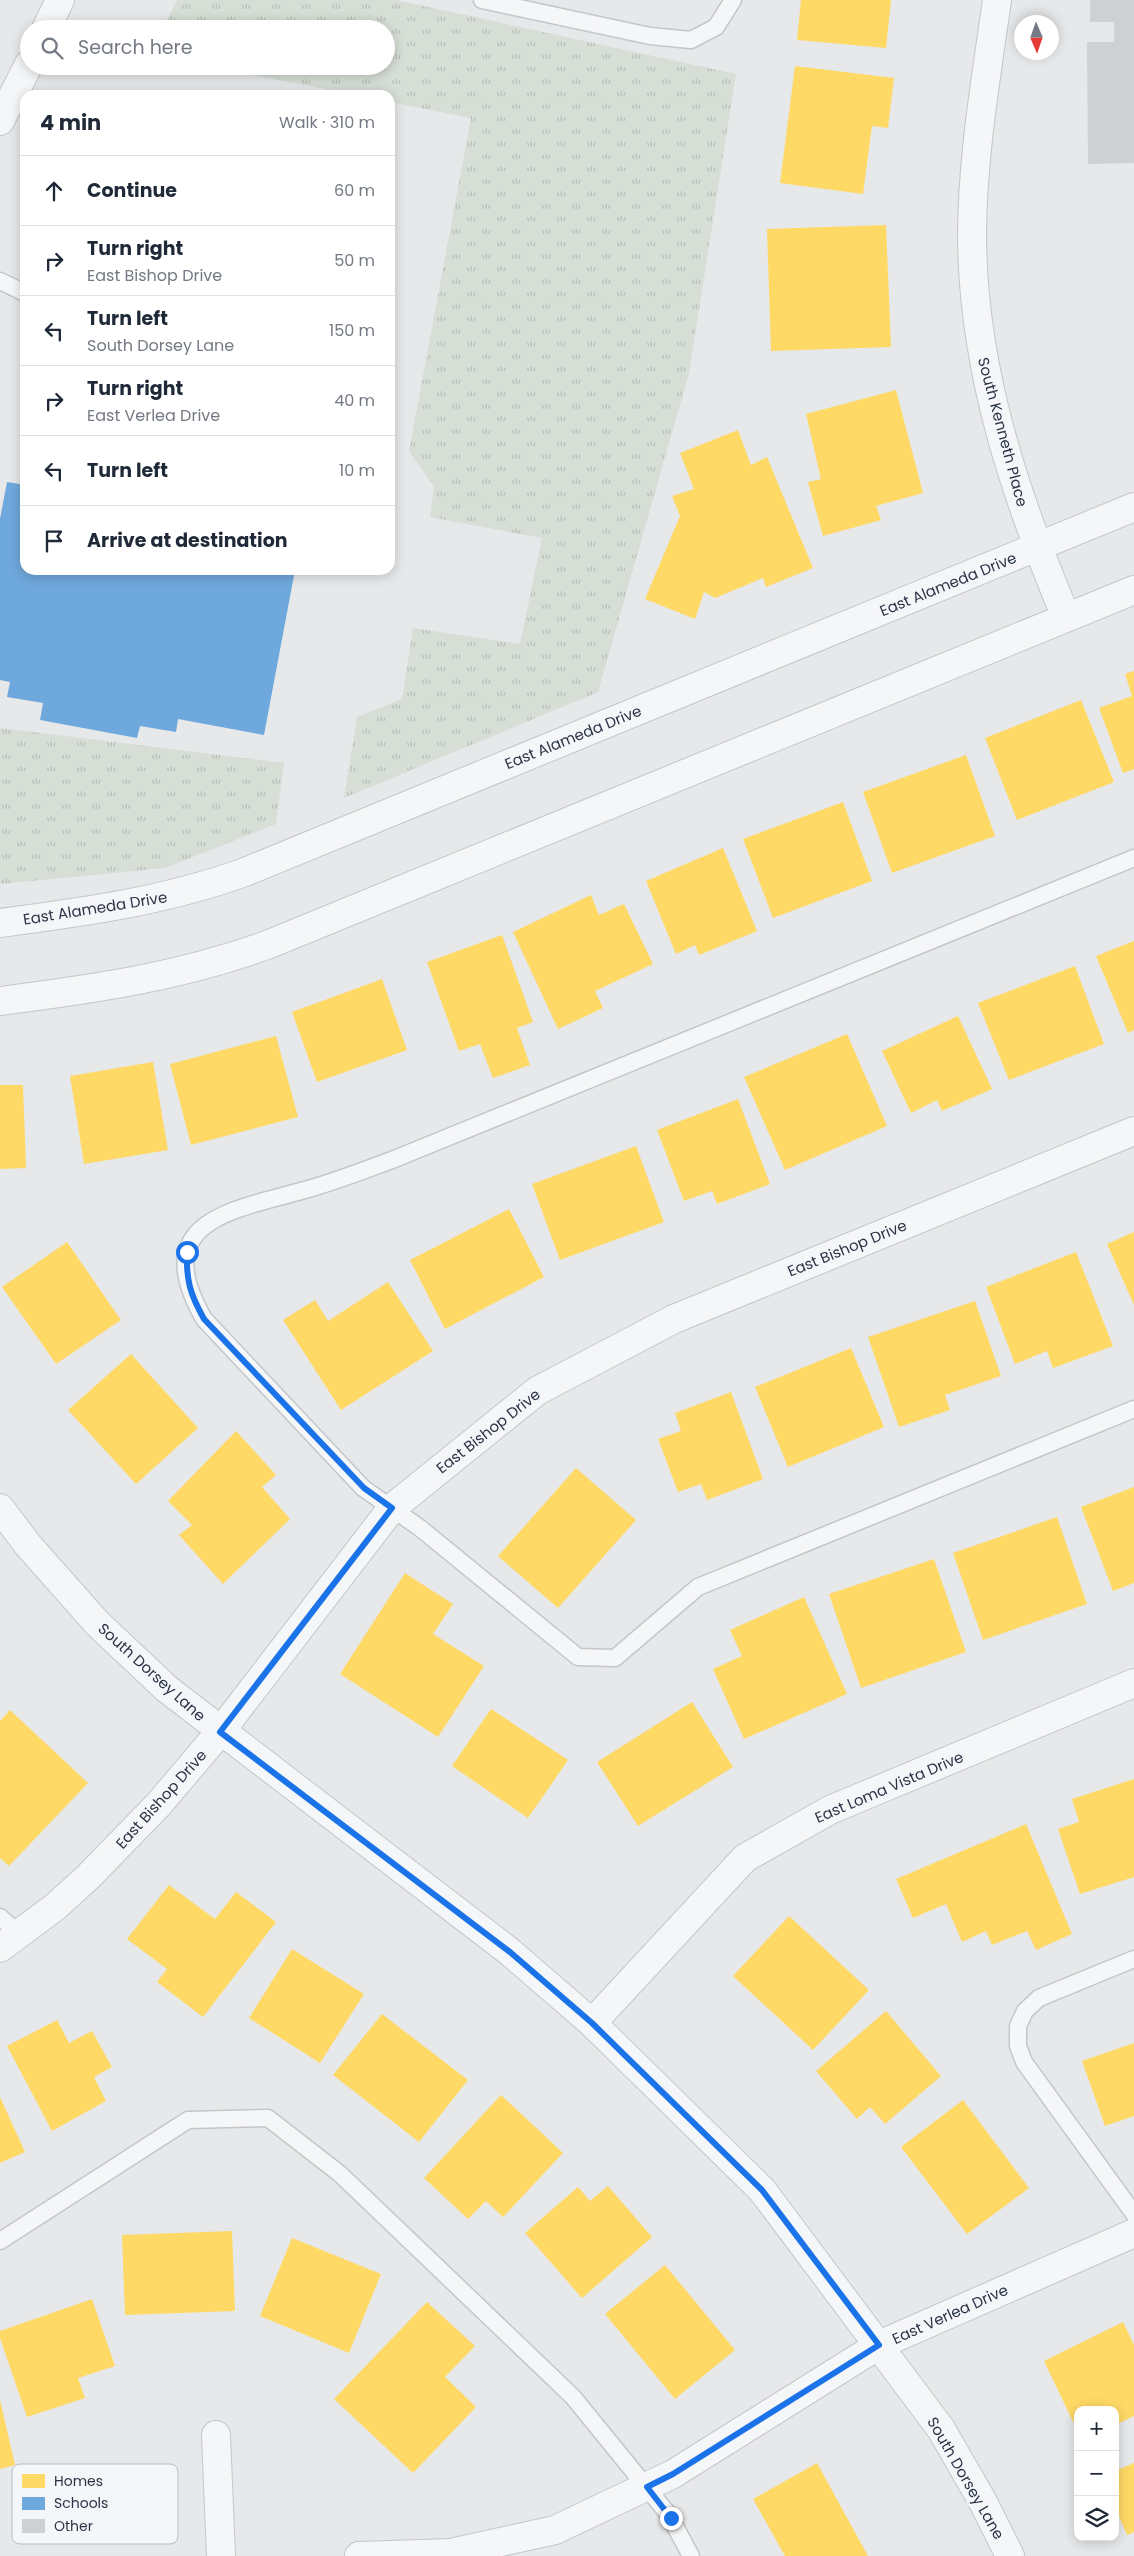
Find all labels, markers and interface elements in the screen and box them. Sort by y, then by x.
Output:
north arrow [1014,15,1059,60]
search box [20,20,395,75]
icon: search [38,34,66,62]
text: Search here [78,34,192,61]
text: 4 min [40,108,101,137]
text: Walk · 310 m [279,111,375,134]
icon: ahead [40,177,68,205]
text: Continue [87,177,177,204]
text: 60 m [334,179,375,202]
text: Turn right [87,235,183,262]
icon: right [40,247,68,275]
text: 50 m [334,249,375,272]
text: East Bishop Drive [87,264,222,287]
text: Turn left [87,305,168,332]
icon: left [40,317,68,345]
text: 150 m [329,319,375,342]
text: South Dorsey Lane [87,334,234,357]
street label: South Kenneth Place [973,355,1033,509]
text: Turn right [87,375,183,402]
icon: right [40,387,68,415]
text: 40 m [334,389,375,412]
text: East Verlea Drive [87,404,220,427]
icon: left [40,457,68,485]
text: Turn left [87,457,168,484]
text: 10 m [339,459,375,482]
icon: arrive [40,527,68,555]
text: Arrive at destination [87,527,288,554]
street label: East Alameda Drive [877,547,1019,621]
street label: East Alameda Drive [502,700,644,774]
street label: East Alameda Drive [21,886,169,930]
street label: East Bishop Drive [784,1215,910,1281]
route start [176,1241,199,1264]
street label: East Bishop Drive [432,1384,544,1478]
street label: South Dorsey Lane [94,1618,210,1726]
street label: East Bishop Drive [111,1745,211,1853]
street label: East Loma Vista Drive [811,1746,967,1828]
street label: East Verlea Drive [889,2279,1011,2349]
map controls [1074,2406,1119,2541]
button: + [1074,2406,1119,2451]
street label: South Dorsey Lane [922,2413,1010,2543]
button: − [1074,2451,1119,2496]
legend [12,2464,178,2544]
text: Homes [54,2471,103,2491]
text: Schools [54,2493,108,2513]
button: layers [1074,2496,1119,2541]
route end [660,2507,683,2530]
text: Other [54,2516,93,2536]

